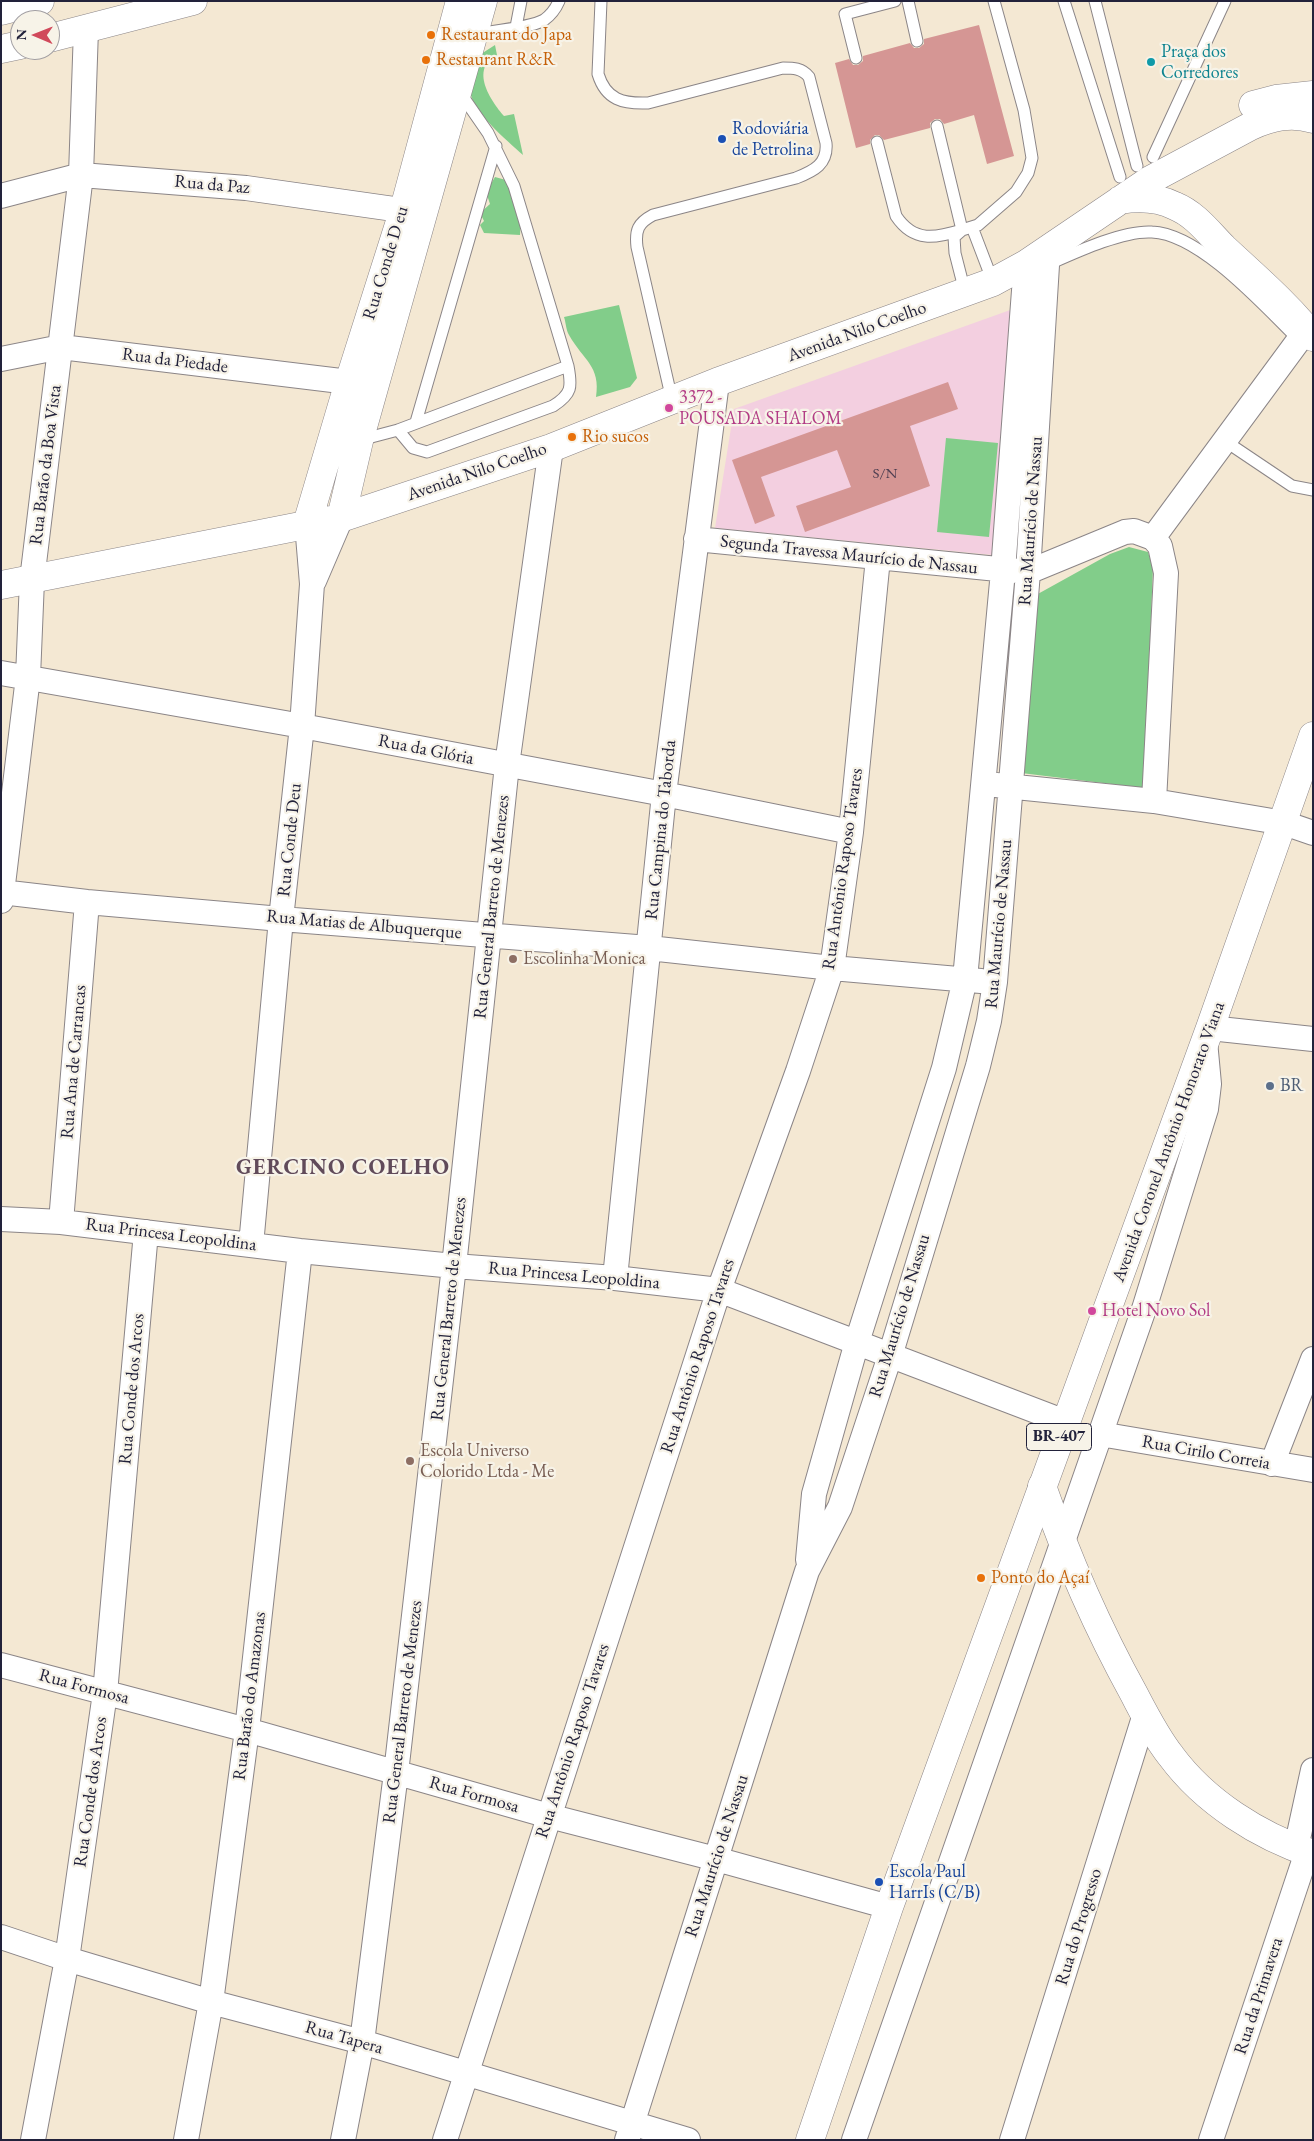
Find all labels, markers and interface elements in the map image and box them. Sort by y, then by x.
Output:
north arrow [10,10,60,60]
place label: Restaurant do Japa [441,24,572,46]
text: N [12,29,30,41]
marker: Restaurant do Japa [425,29,437,41]
place label: Praça dos Corredores [1161,41,1238,84]
place label: Restaurant R&R [436,49,555,71]
marker: Restaurant R&R [420,54,432,66]
marker: Praça dos Corredores [1145,56,1157,68]
place label: Rodoviária de Petrolina [732,118,814,160]
marker: Rodoviária de Petrolina [716,133,728,145]
street label: Rua da Paz [173,171,251,199]
street label: Rua Conde D eu [358,204,414,322]
street label: Avenida Nilo Coelho [785,297,929,367]
street label: Rua da Piedade [121,344,229,378]
street label: Rua Barão da Boa Vista [25,384,67,546]
place label: 3372 - POUSADA SHALOM [679,387,842,429]
marker: 3372 - POUSADA SHALOM [663,402,675,414]
place label: Rio sucos [582,426,649,448]
marker: Rio sucos [566,431,578,443]
street label: Rua Maurício de Nassau [1014,436,1048,606]
street label: Avenida Nilo Coelho [404,438,550,506]
house number: S/N [873,465,897,483]
street label: Segunda Travessa Maurício de Nassau [719,531,979,579]
street label: Rua da Glória [376,730,476,770]
street label: Rua Campina do Taborda [641,739,681,921]
street label: Rua Antônio Raposo Tavares [818,767,868,971]
street label: Rua Conde Deu [273,782,307,898]
street label: Rua General Barreto de Menezes [470,794,514,1020]
street label: Rua Maurício de Nassau [981,839,1017,1009]
street label: Rua Matias de Albuquerque [265,906,463,944]
place label: Escolinha Monica [523,948,646,970]
marker: Escolinha Monica [507,953,519,965]
street label: Rua Ana de Carrancas [57,984,91,1140]
street label: Avenida Coronel Antônio Honorato Viana [1108,999,1230,1285]
place label: BR [1280,1075,1303,1097]
marker: BR [1264,1080,1276,1092]
district label: GERCINO COELHO [234,1155,452,1181]
street label: Rua General Barreto de Menezes [427,1196,471,1422]
street label: Rua Princesa Leopoldina [84,1214,258,1256]
street label: Rua Maurício de Nassau [865,1232,935,1400]
street label: Rua Antônio Raposo Tavares [656,1256,740,1456]
street label: Rua Princesa Leopoldina [487,1258,661,1294]
place label: Hotel Novo Sol [1102,1300,1210,1322]
marker: Hotel Novo Sol [1086,1305,1098,1317]
street label: Rua Conde dos Arcos [115,1313,149,1465]
road number: BR-407 [1026,1424,1092,1450]
street label: Rua Cirilo Correia [1140,1431,1272,1475]
place label: Escola Universo Colorido Ltda - Me [420,1440,554,1482]
marker: Escola Universo Colorido Ltda - Me [404,1455,416,1467]
place label: Ponto do Açaí [991,1567,1089,1589]
marker: Ponto do Açaí [975,1572,987,1584]
street label: Rua General Barreto de Menezes [379,1599,427,1825]
street label: Rua Barão do Amazonas [229,1610,271,1782]
street label: Rua Antônio Raposo Tavares [531,1641,615,1841]
street label: Rua Formosa [36,1665,132,1709]
street label: Rua Conde dos Arcos [70,1715,112,1869]
street label: Rua Formosa [427,1772,521,1818]
street label: Rua Maurício de Nassau [680,1772,754,1940]
place label: Escola Paul HarrIs (C/B) [889,1861,980,1904]
street label: Rua do Progresso [1051,1866,1107,1988]
marker: Escola Paul HarrIs (C/B) [873,1876,885,1888]
street label: Rua da Primavera [1230,1935,1288,2057]
street label: Rua Tapera [303,2017,385,2059]

